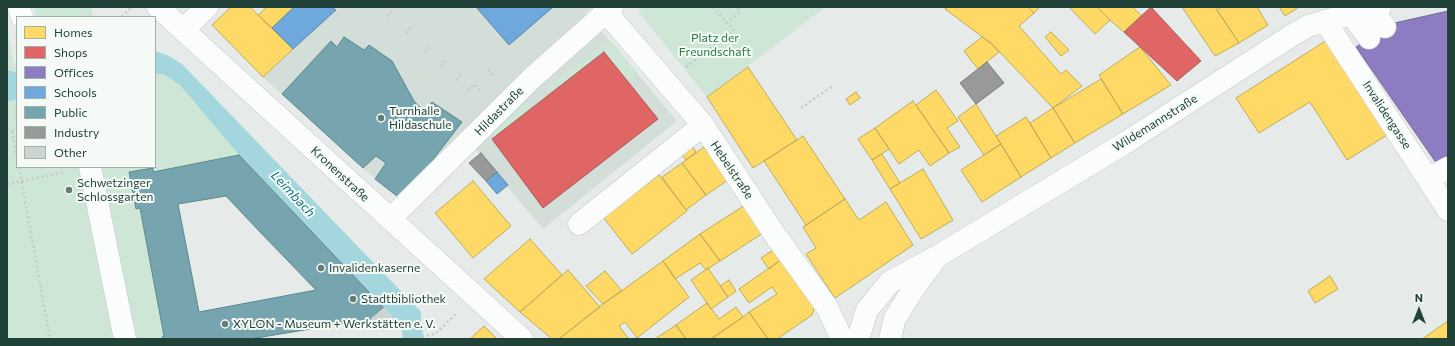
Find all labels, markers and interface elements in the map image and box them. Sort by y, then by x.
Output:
legend [16,16,156,168]
text: Homes [54,25,92,39]
park label: Platz der Freundschaft [679,31,751,59]
text: Shops [54,45,88,59]
text: Offices [54,65,94,79]
street label: Invalidengasse [1360,78,1414,152]
street label: Hildastraße [472,84,526,138]
text: Schools [54,85,97,99]
street label: Wildemannstraße [1110,91,1200,155]
place label: Turnhalle Hildaschule [389,104,452,132]
text: Public [54,105,87,119]
marker: Turnhalle Hildaschule [376,113,386,123]
text: Industry [54,125,99,139]
street label: Hebelstraße [707,138,757,202]
street label: Kronenstraße [308,143,372,205]
text: Other [54,145,87,159]
water label: Leimbach [268,168,318,220]
place label: Schwetzinger Schlossgarten [77,176,153,204]
marker: Schwetzinger Schlossgarten [64,185,74,195]
place label: Invalidenkaserne [329,261,420,275]
marker: Invalidenkaserne [316,263,326,273]
north arrow [1399,290,1439,330]
text: N [1415,291,1423,304]
place label: Stadtbibliothek [361,292,446,306]
marker: Stadtbibliothek [348,294,358,304]
place label: XYLON - Museum + Werkstätten e. V. [233,317,435,331]
marker: XYLON - Museum + Werkstätten e. V. [220,319,230,329]

